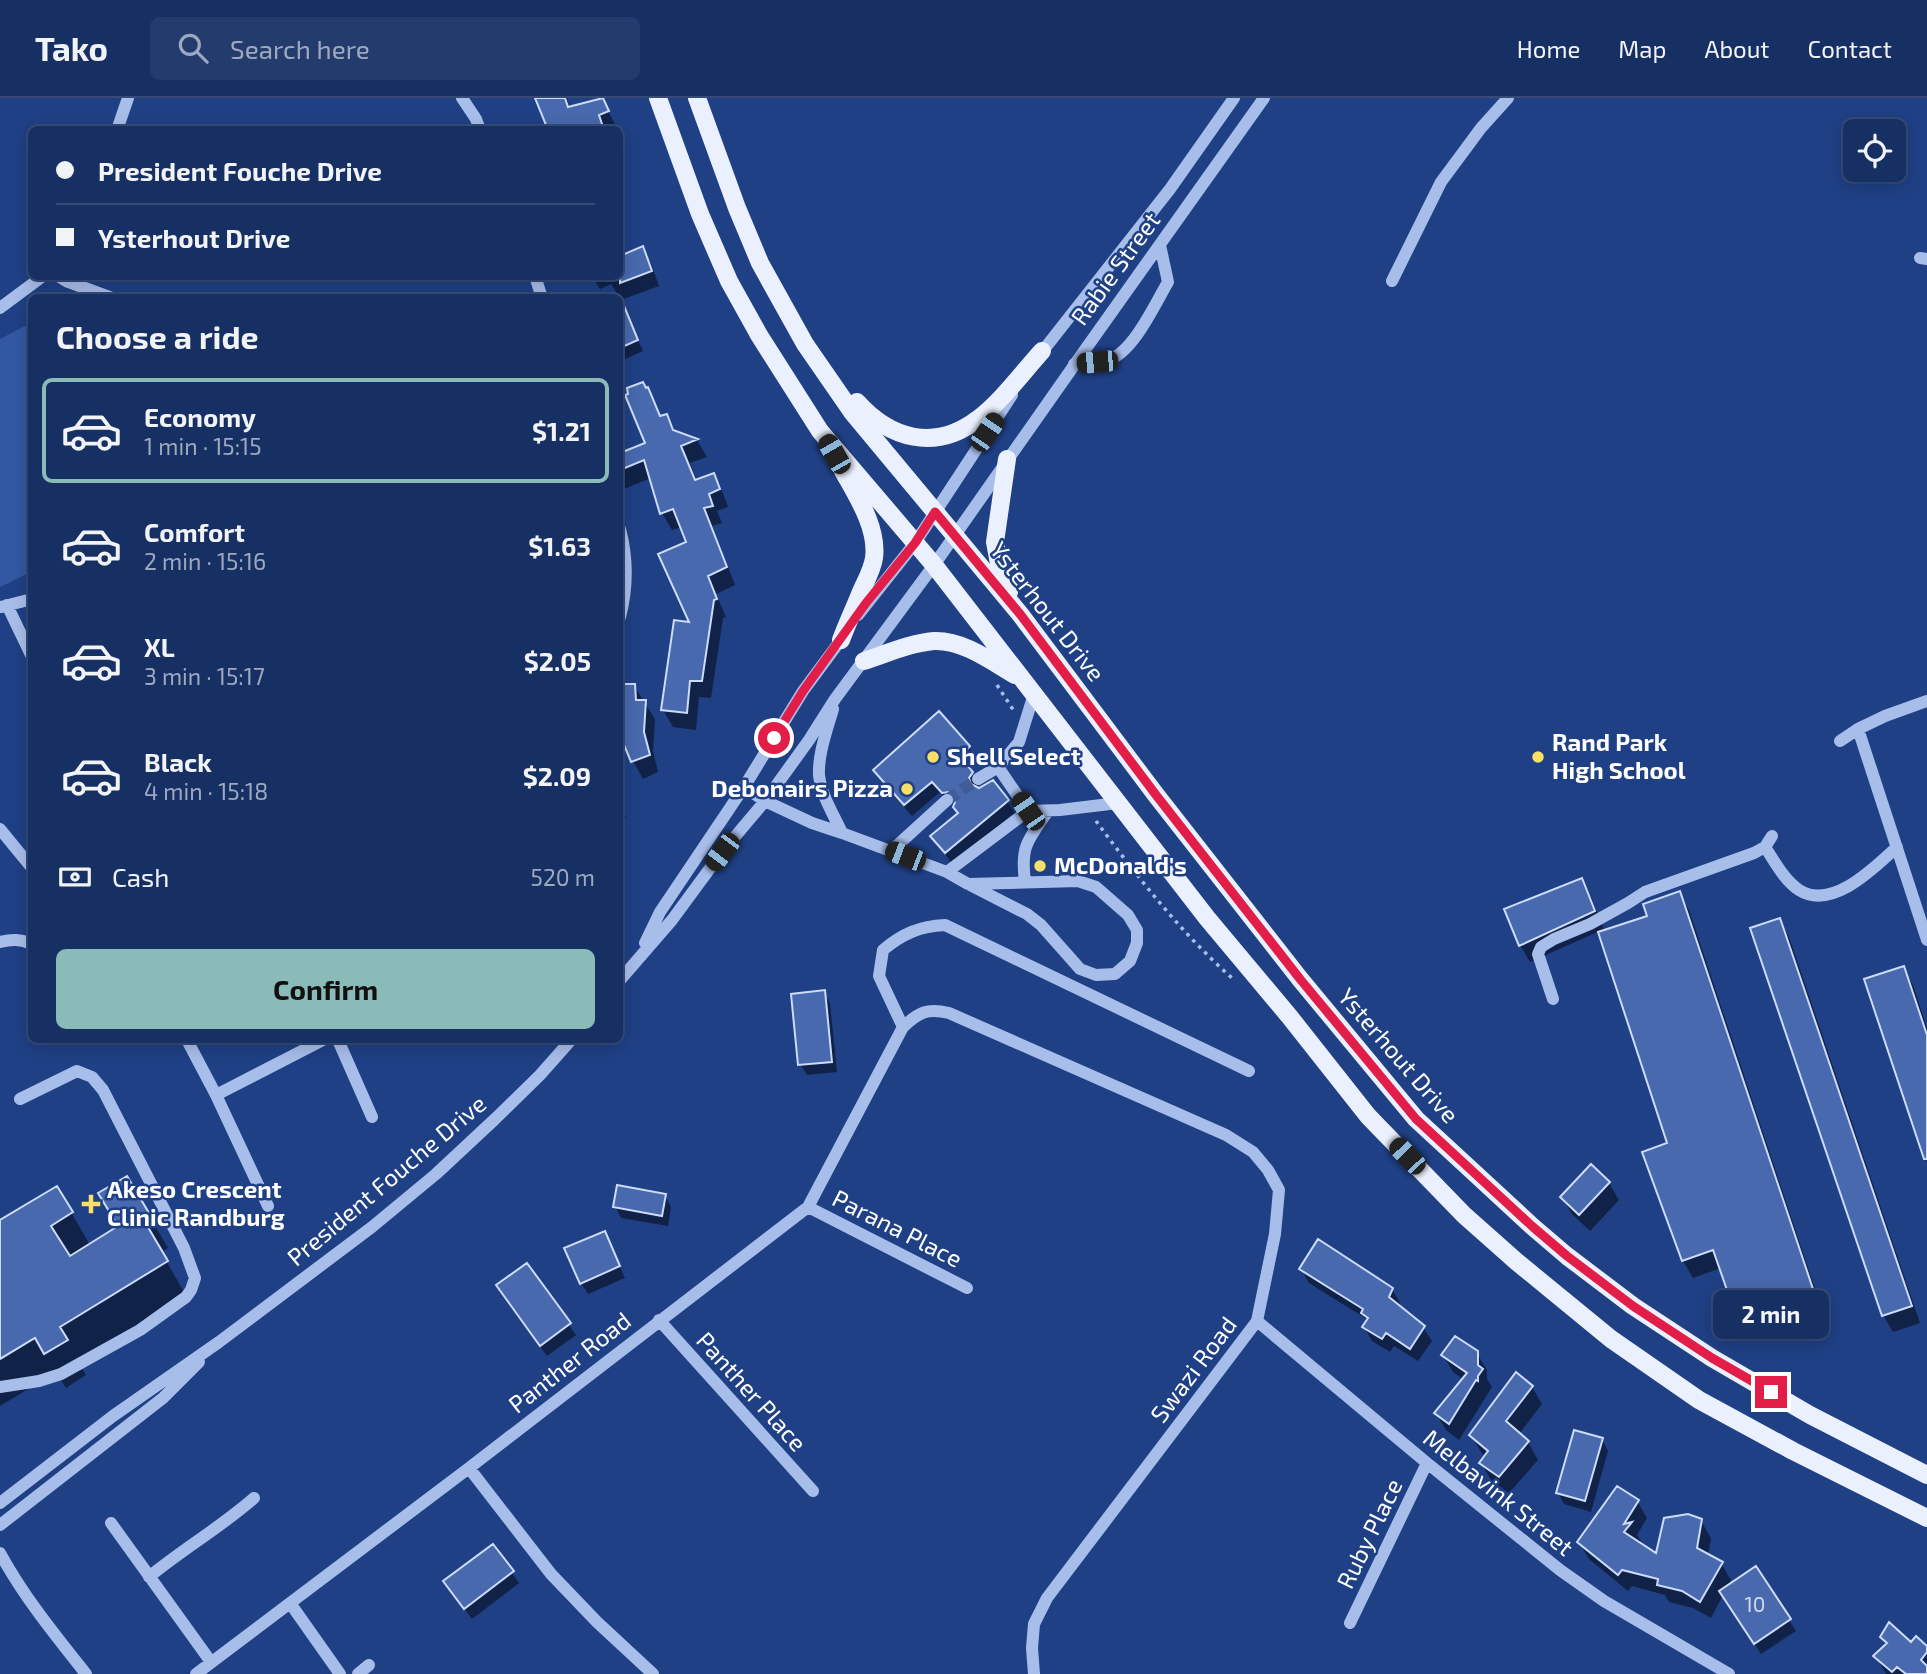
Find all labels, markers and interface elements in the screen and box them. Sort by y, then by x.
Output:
search box [150,17,640,80]
text: Tako [35,28,108,68]
icon: search [174,29,212,67]
text: Search here [230,33,370,64]
text: Home [1517,34,1580,63]
text: Map [1618,34,1666,63]
text: About [1704,34,1770,63]
text: Contact [1808,34,1892,63]
map controls [1843,119,1906,182]
button: locate [1843,119,1906,182]
text: President Fouche Drive [98,155,382,186]
street label: Rabie Street [1064,206,1165,330]
text: Ysterhout Drive [98,222,290,253]
text: Choose a ride [56,317,259,355]
car [1076,350,1119,374]
icon: car [60,399,123,462]
text: Economy [144,401,256,432]
car [967,409,1008,455]
text: $1.21 [532,415,591,446]
car [815,431,854,477]
text: 1 min · 15:15 [144,432,262,460]
icon: car [60,514,123,577]
text: Comfort [144,516,245,547]
text: $1.63 [528,530,591,561]
street label: Ysterhout Drive [985,536,1112,687]
text: 2 min · 15:16 [144,547,266,575]
icon: car [60,629,123,692]
text: XL [144,631,175,662]
text: $2.05 [524,645,591,676]
text: 3 min · 15:17 [144,662,265,690]
route start [758,722,790,754]
place label: Rand Park High School [1552,727,1686,784]
place label: Shell Select [947,741,1081,770]
icon: car [60,744,123,807]
text: Black [144,746,212,777]
marker: Shell Select [925,749,941,765]
marker: Rand Park High School [1530,749,1546,765]
text: $2.09 [523,760,591,791]
place label: Debonairs Pizza [711,773,893,802]
text: 4 min · 15:18 [144,777,268,805]
marker: Debonairs Pizza [899,781,915,797]
car [1008,788,1049,834]
car [701,829,744,875]
car [882,839,929,873]
place label: McDonald's [1054,850,1187,879]
icon: cash [56,858,94,896]
marker: McDonald's [1032,858,1048,874]
text: Cash [112,861,169,892]
text: 520 m [531,863,595,891]
button: Confirm [56,949,595,1029]
street label: Ysterhout Drive [1333,982,1465,1128]
street label: President Fouche Drive [281,1088,491,1271]
car [1385,1134,1430,1178]
place label: Akeso Crescent Clinic Randburg [107,1174,285,1231]
street label: Parana Place [828,1183,967,1273]
marker: Akeso Crescent Clinic Randburg [81,1194,101,1214]
callout: 2 min [1713,1290,1829,1340]
text: 2 min [1742,1300,1800,1328]
street label: Panther Road [502,1305,636,1418]
street label: Swazi Road [1144,1310,1242,1428]
street label: Panther Place [691,1325,813,1457]
route end [1755,1376,1787,1408]
street label: Melbavink Street [1418,1422,1580,1561]
street label: Ruby Place [1330,1474,1408,1593]
house number: 10 [1744,1591,1766,1616]

